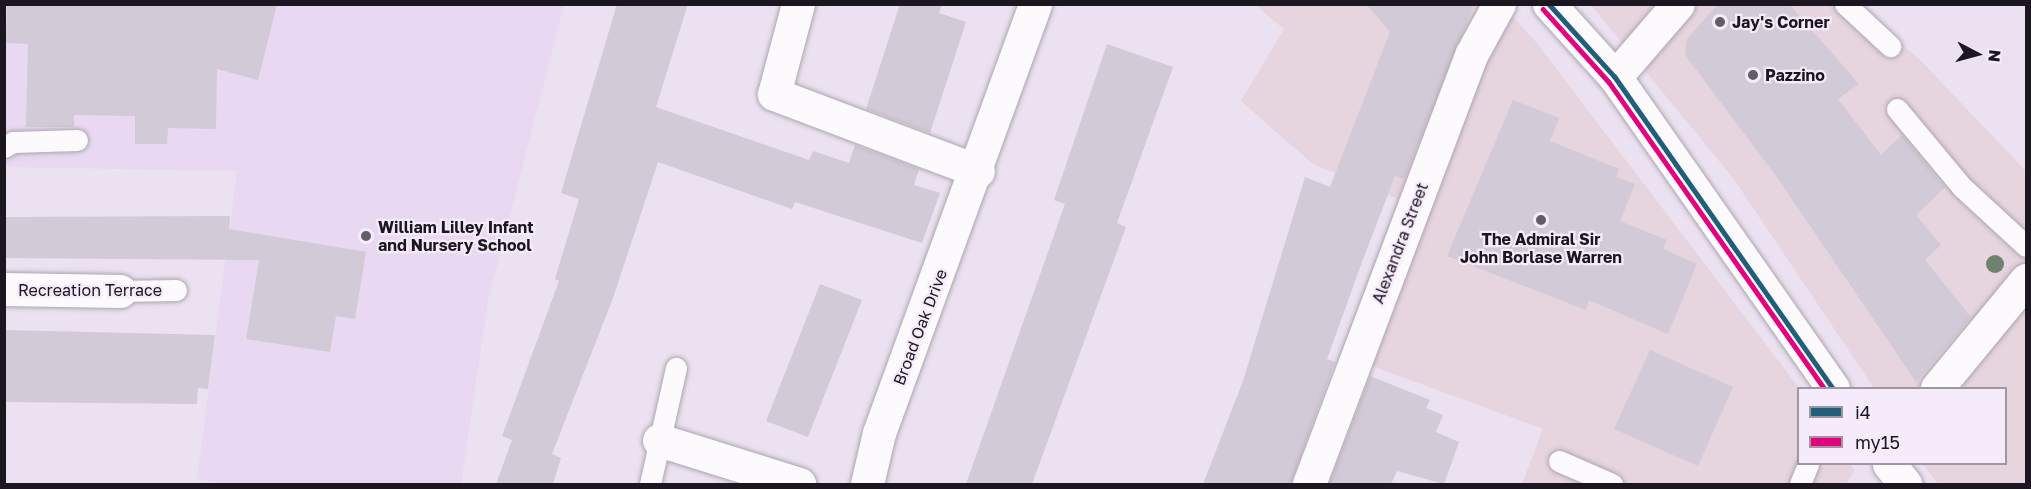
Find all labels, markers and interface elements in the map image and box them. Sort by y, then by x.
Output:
place label: Jay's Corner [1732,12,1830,32]
marker: Jay's Corner [1713,15,1727,29]
north arrow [1947,24,2007,84]
text: N [1984,49,2005,63]
place label: Pazzino [1765,65,1825,85]
marker: Pazzino [1746,68,1760,82]
street label: Alexandra Street [1368,180,1432,306]
marker: The Admiral Sir John Borlase Warren [1534,213,1548,227]
place label: William Lilley Infant and Nursery School [378,217,534,255]
marker: William Lilley Infant and Nursery School [359,229,373,243]
place label: The Admiral Sir John Borlase Warren [1460,229,1622,267]
street label: Broad Oak Drive [889,266,951,388]
street label: Recreation Terrace [18,280,162,300]
legend [1797,387,2007,465]
text: i4 [1855,401,1871,423]
text: my15 [1855,431,1900,453]

